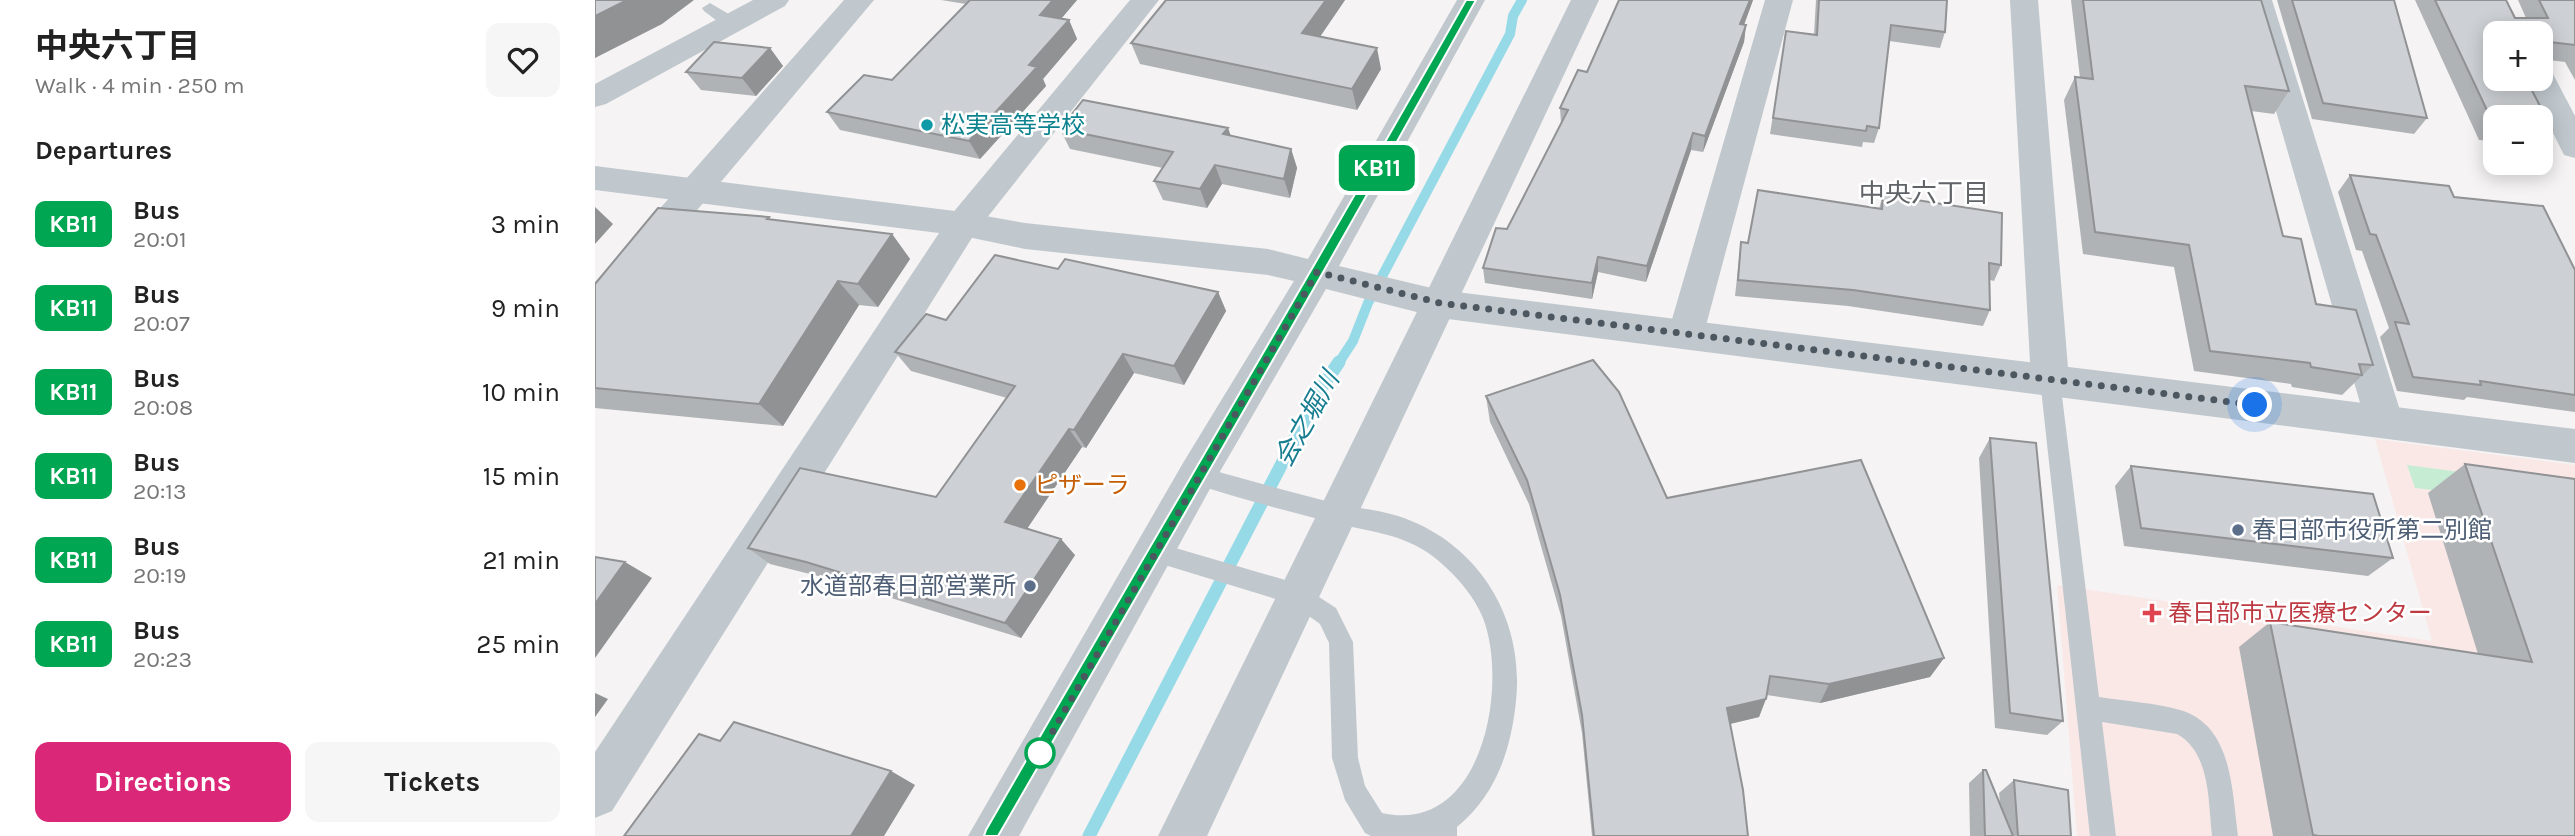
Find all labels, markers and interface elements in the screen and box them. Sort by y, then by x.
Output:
map controls [2483,21,2553,175]
button: + [2483,21,2553,91]
button: heart [486,23,560,97]
text: 中央六丁目 [35,27,200,65]
text: Walk · 4 min · 250 m [35,72,244,99]
button: − [2483,105,2553,175]
place label: 松実高等学校 [941,111,1085,139]
marker: 松実高等学校 [919,117,935,133]
text: Departures [35,135,172,166]
line badge: KB11 [1328,145,1426,191]
text: KB11 [1353,154,1401,182]
district label: 中央六丁目 [1859,178,1989,209]
text: Bus [133,195,180,226]
text: 3 min [491,209,560,240]
text: KB11 [49,210,98,238]
text: 20:01 [133,226,187,253]
text: Bus [133,279,180,310]
text: 9 min [491,293,560,324]
text: KB11 [49,294,98,322]
text: 20:07 [133,310,190,337]
text: Bus [133,363,180,394]
water label: 会之堀川 [1268,363,1347,472]
text: 10 min [482,377,560,408]
text: KB11 [49,378,98,406]
your location [2237,387,2272,422]
text: 20:08 [133,394,193,421]
text: Bus [133,447,180,478]
text: 15 min [483,461,560,492]
text: KB11 [49,462,98,490]
place label: ピザーラ [1034,471,1130,499]
marker: ピザーラ [1012,477,1028,493]
text: 20:13 [133,478,186,505]
place label: 春日部市役所第二別館 [2252,516,2492,544]
marker: 春日部市役所第二別館 [2230,522,2246,538]
text: Bus [133,531,180,562]
text: 21 min [482,545,560,576]
text: KB11 [49,546,98,574]
text: 20:19 [133,562,186,589]
place label: 水道部春日部営業所 [800,572,1016,600]
marker: 水道部春日部営業所 [1022,578,1038,594]
place label: 春日部市立医療センター [2168,599,2432,627]
marker: 春日部市立医療センター [2142,603,2162,623]
text: Bus [133,615,180,646]
text: 25 min [476,629,560,660]
text: KB11 [49,630,98,658]
text: 20:23 [133,646,192,673]
unlabelled marker [1025,738,1055,768]
button: Directions [35,742,291,822]
button: Tickets [305,742,560,822]

